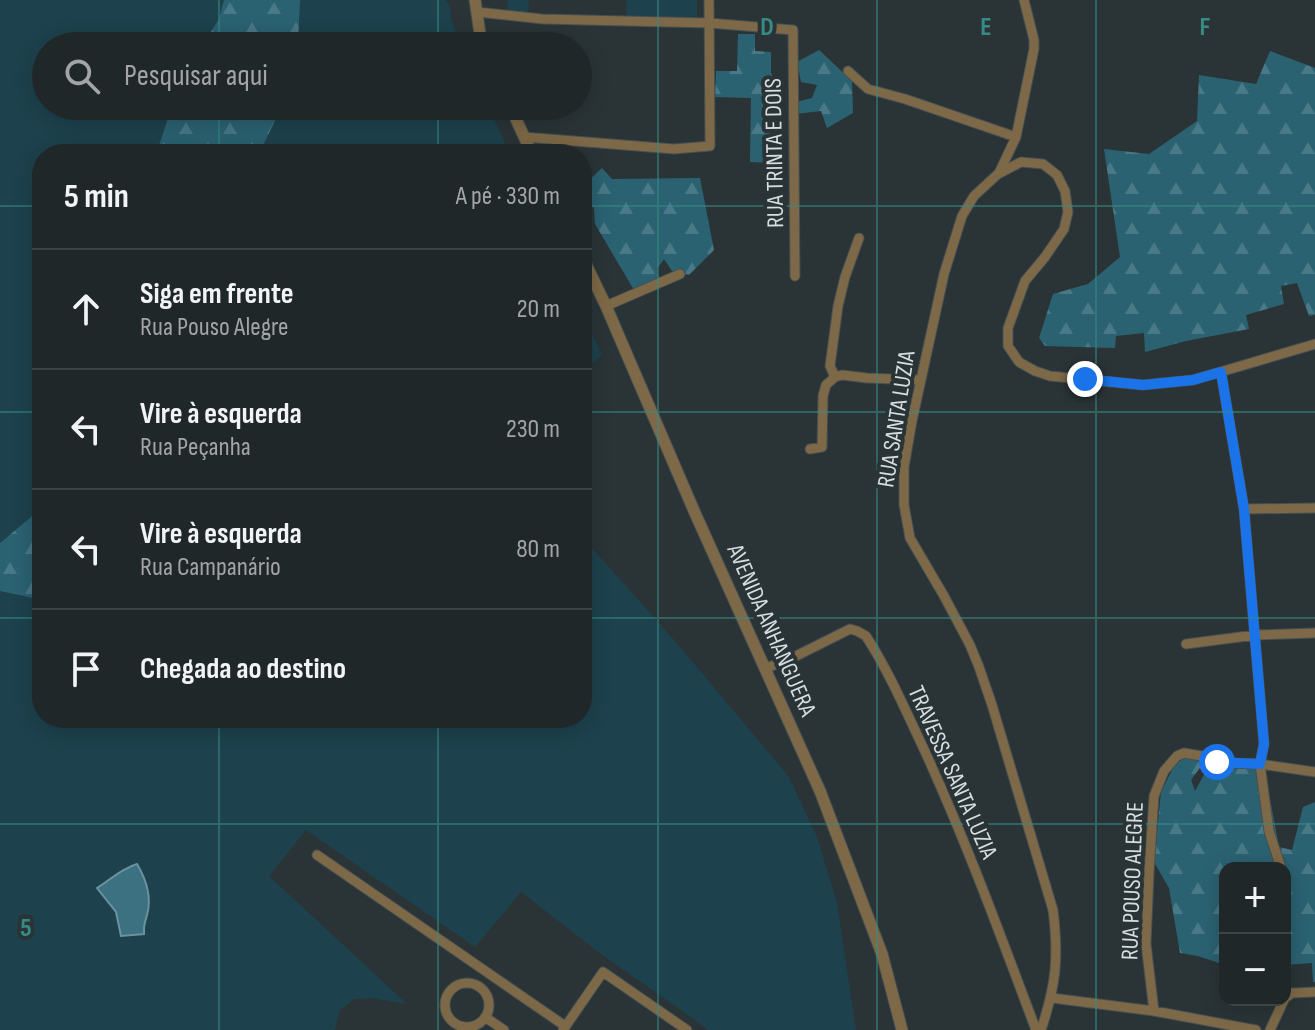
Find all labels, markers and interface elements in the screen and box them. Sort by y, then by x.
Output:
text: D [760,12,774,43]
text: E [980,12,992,43]
text: F [1200,12,1211,43]
search box [32,32,592,120]
icon: search [60,54,104,98]
text: Pesquisar aqui [124,58,268,94]
street label: RUA TRINTA E DOIS [759,78,790,228]
text: 5 min [64,176,129,217]
text: A pé · 330 m [456,181,560,212]
text: Siga em frente [140,276,293,312]
icon: ahead [64,287,108,331]
text: 20 m [517,294,560,325]
text: Rua Pouso Alegre [140,312,289,343]
street label: RUA SANTA LUZIA [871,348,922,489]
route end [1067,361,1103,397]
text: Vire à esquerda [140,396,302,432]
icon: left [64,407,108,451]
text: 230 m [506,414,560,445]
text: Rua Peçanha [140,432,251,463]
text: Vire à esquerda [140,516,302,552]
icon: left [64,527,108,571]
text: 80 m [516,534,560,565]
street label: AVENIDA ANHANGUERA [720,539,823,721]
text: Rua Campanário [140,552,281,583]
icon: arrive [64,647,108,691]
text: Chegada ao destino [140,651,346,687]
street label: TRAVESSA SANTA LUZIA [901,681,1004,864]
route start [1199,744,1235,780]
street label: RUA POUSO ALEGRE [1115,801,1150,961]
map controls [1219,862,1291,1006]
button: + [1219,862,1291,934]
text: 5 [20,913,32,944]
button: − [1219,934,1291,1006]

